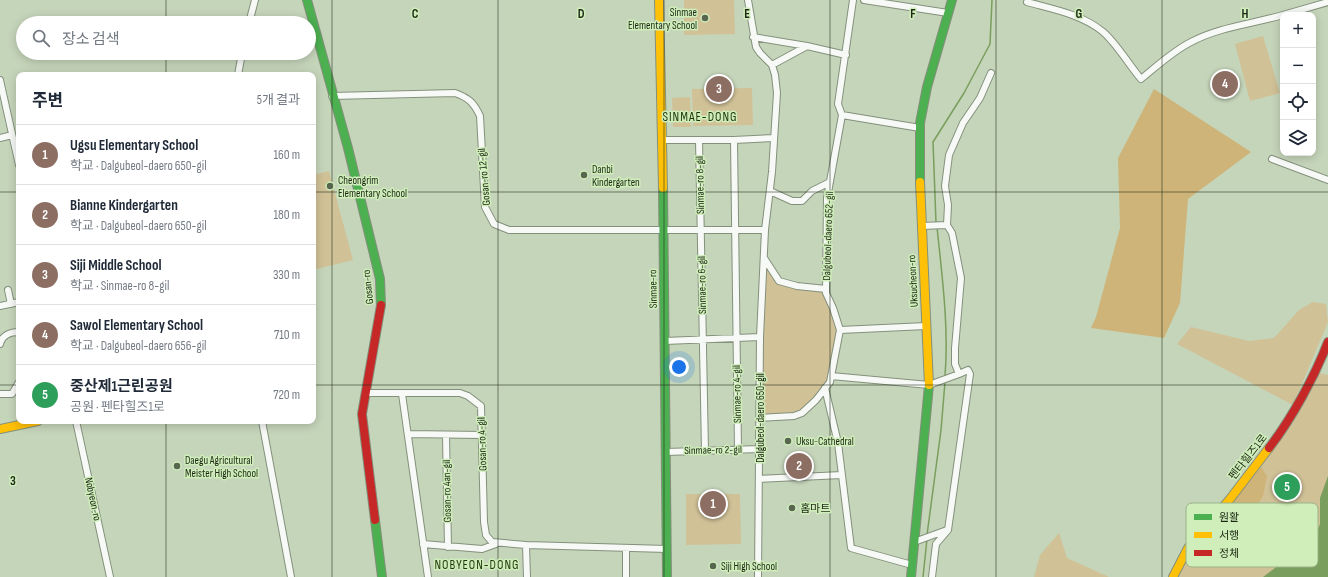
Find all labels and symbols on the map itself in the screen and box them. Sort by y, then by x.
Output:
text: C [412,6,419,22]
text: D [578,6,585,22]
place label: Sinmae Elementary School [628,6,697,32]
text: E [744,6,750,22]
text: F [910,6,916,22]
text: G [1076,6,1083,22]
text: H [1242,6,1249,22]
marker: Sinmae Elementary School [700,13,710,23]
pin: 4 [1212,69,1238,99]
pin: 3 [706,74,732,104]
district label: SINMAE-DONG [662,109,738,125]
street label: Gosan-ro 12-gil [475,148,493,206]
street label: Sinmae-ro 8-gil [693,156,707,214]
place label: Danbi Kindergarten [592,163,640,189]
marker: Danbi Kindergarten [579,170,589,180]
place label: Cheongrim Elementary School [338,174,407,200]
marker: Cheongrim Elementary School [325,181,335,191]
street label: Dalgubeol-daero 652-gil [820,191,836,281]
street label: Uksucheon-ro [905,254,921,308]
street label: Sinmae-ro 6-gil [695,256,709,314]
street label: Gosan-ro [360,269,376,305]
street label: Sinmae-ro [646,269,660,309]
your location [669,357,689,377]
street label: Sinmae-ro 4-gil [730,365,744,423]
street label: Dalgubeol-daero 650-gil [754,373,767,463]
street label: Gosan-ro 4-gil [475,417,489,471]
street label: 펜타힐즈1로 [1226,432,1270,482]
place label: Uksu-Cathedral [796,435,854,448]
marker: Uksu-Cathedral [783,436,793,446]
street label: Sinmae-ro 2-gil [684,443,742,457]
pin: 2 [786,451,812,481]
place label: Daegu Agricultural Meister High School [185,454,258,480]
street label: Gosan-ro 4an-gil [440,460,454,522]
marker: Daegu Agricultural Meister High School [172,461,182,471]
pin: 5 [1274,472,1300,502]
text: 3 [10,473,16,489]
street label: Nobyeon-ro [82,476,104,522]
pin: 1 [700,489,726,519]
place label: 홈마트 [800,502,830,515]
marker: 홈마트 [787,503,797,513]
legend [1186,503,1318,567]
text: 원활 [1219,511,1239,524]
text: 서행 [1219,529,1239,542]
text: 정체 [1219,547,1239,560]
district label: NOBYEON-DONG [434,557,520,573]
place label: Siji High School [721,560,777,573]
marker: Siji High School [708,561,718,571]

